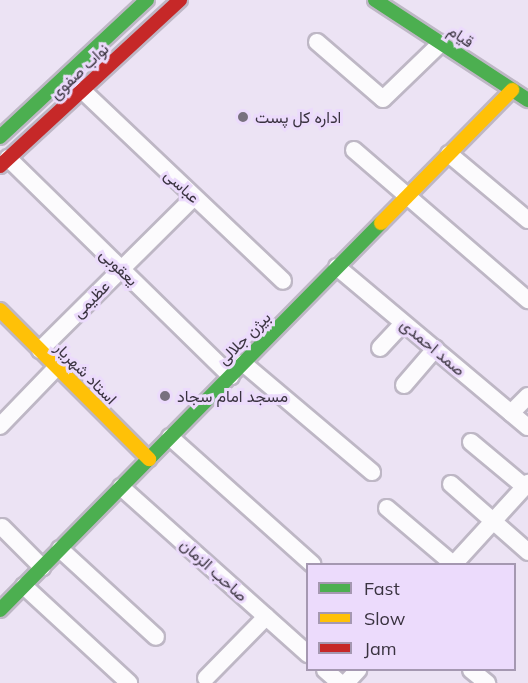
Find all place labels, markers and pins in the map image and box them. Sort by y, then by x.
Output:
place label: اداره کل پست [255,107,341,127]
marker: اداره کل پست [236,110,250,124]
place label: مسجد امام سجاد [177,386,288,406]
marker: مسجد امام سجاد [158,389,172,403]

